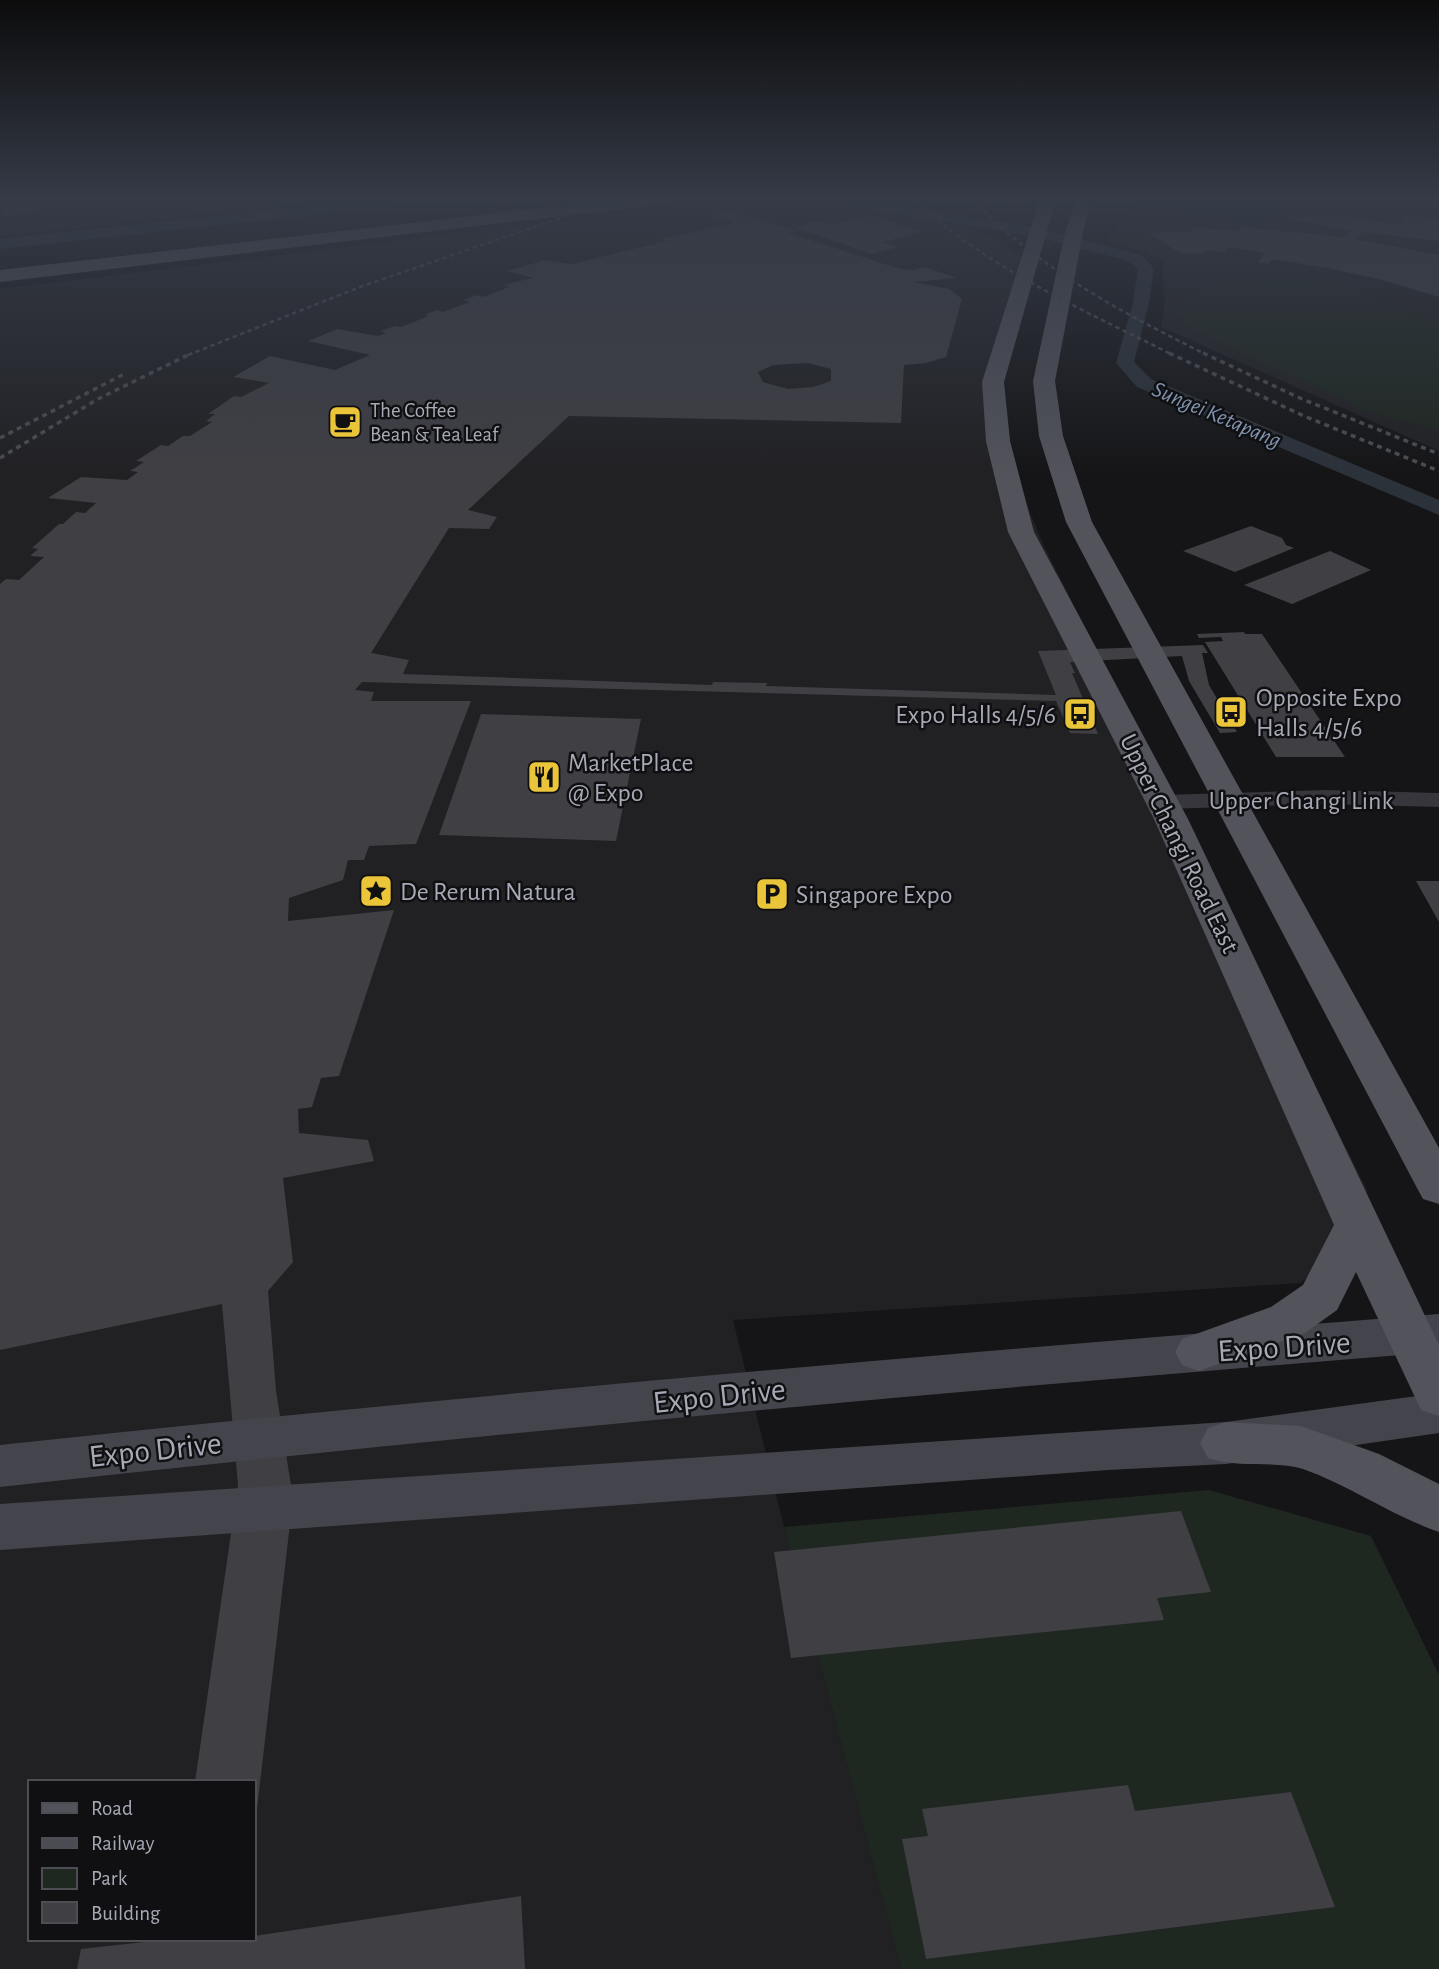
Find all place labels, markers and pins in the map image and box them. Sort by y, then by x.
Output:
place label: The Coffee Bean & Tea Leaf [370,400,500,445]
cafe icon: The Coffee Bean & Tea Leaf [326,403,364,441]
place label: Opposite Expo Halls 4/5/6 [1256,685,1402,741]
bus stop icon: Opposite Expo Halls 4/5/6 [1212,693,1250,731]
bus stop icon: Expo Halls 4/5/6 [1061,695,1099,733]
place label: Expo Halls 4/5/6 [895,702,1056,728]
place label: MarketPlace @ Expo [568,750,694,806]
restaurant icon: MarketPlace @ Expo [525,758,563,796]
place icon: De Rerum Natura [357,872,395,910]
parking icon: Singapore Expo [753,875,791,913]
place label: De Rerum Natura [400,879,576,905]
place label: Singapore Expo [796,882,953,908]

